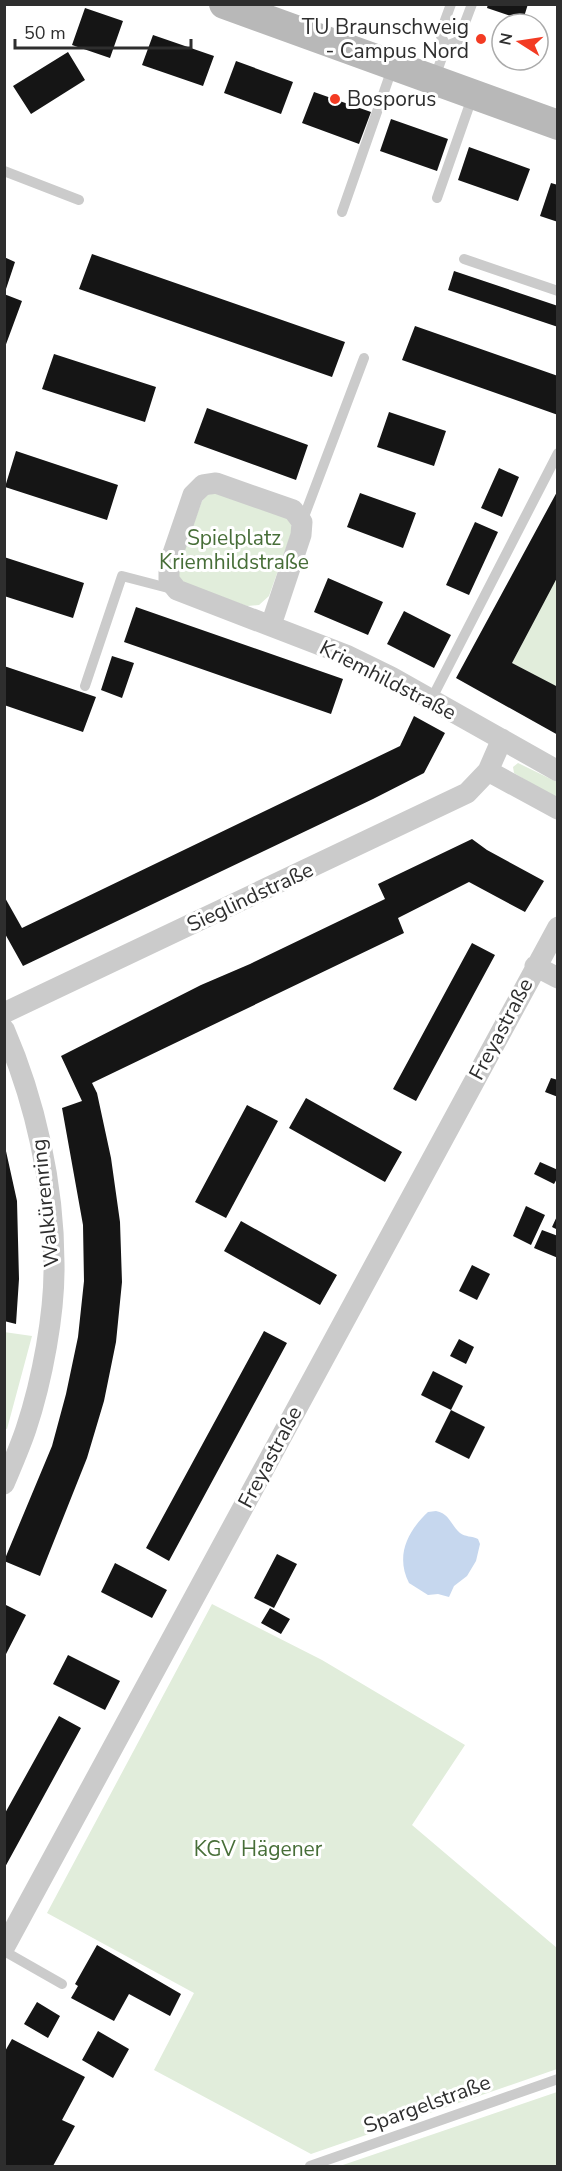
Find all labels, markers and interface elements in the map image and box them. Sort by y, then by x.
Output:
scale bar [15,12,190,50]
north arrow [490,12,550,72]
place label: TU Braunschweig - Campus Nord [302,13,469,65]
text: 50 m [24,21,66,45]
text: N [494,31,518,47]
marker: TU Braunschweig - Campus Nord [474,32,488,46]
place label: Bosporus [347,85,436,113]
marker: Bosporus [328,92,342,106]
park label: Spielplatz Kriemhildstraße [159,524,309,576]
street label: Kriemhildstraße [315,634,461,726]
street label: Sieglindstraße [182,855,318,939]
street label: Freyastraße [462,973,540,1085]
street label: Walkürenring [24,1138,66,1268]
street label: Freyastraße [231,1401,309,1513]
park label: KGV Hägener [194,1835,323,1863]
street label: Spargelstraße [360,2068,494,2140]

